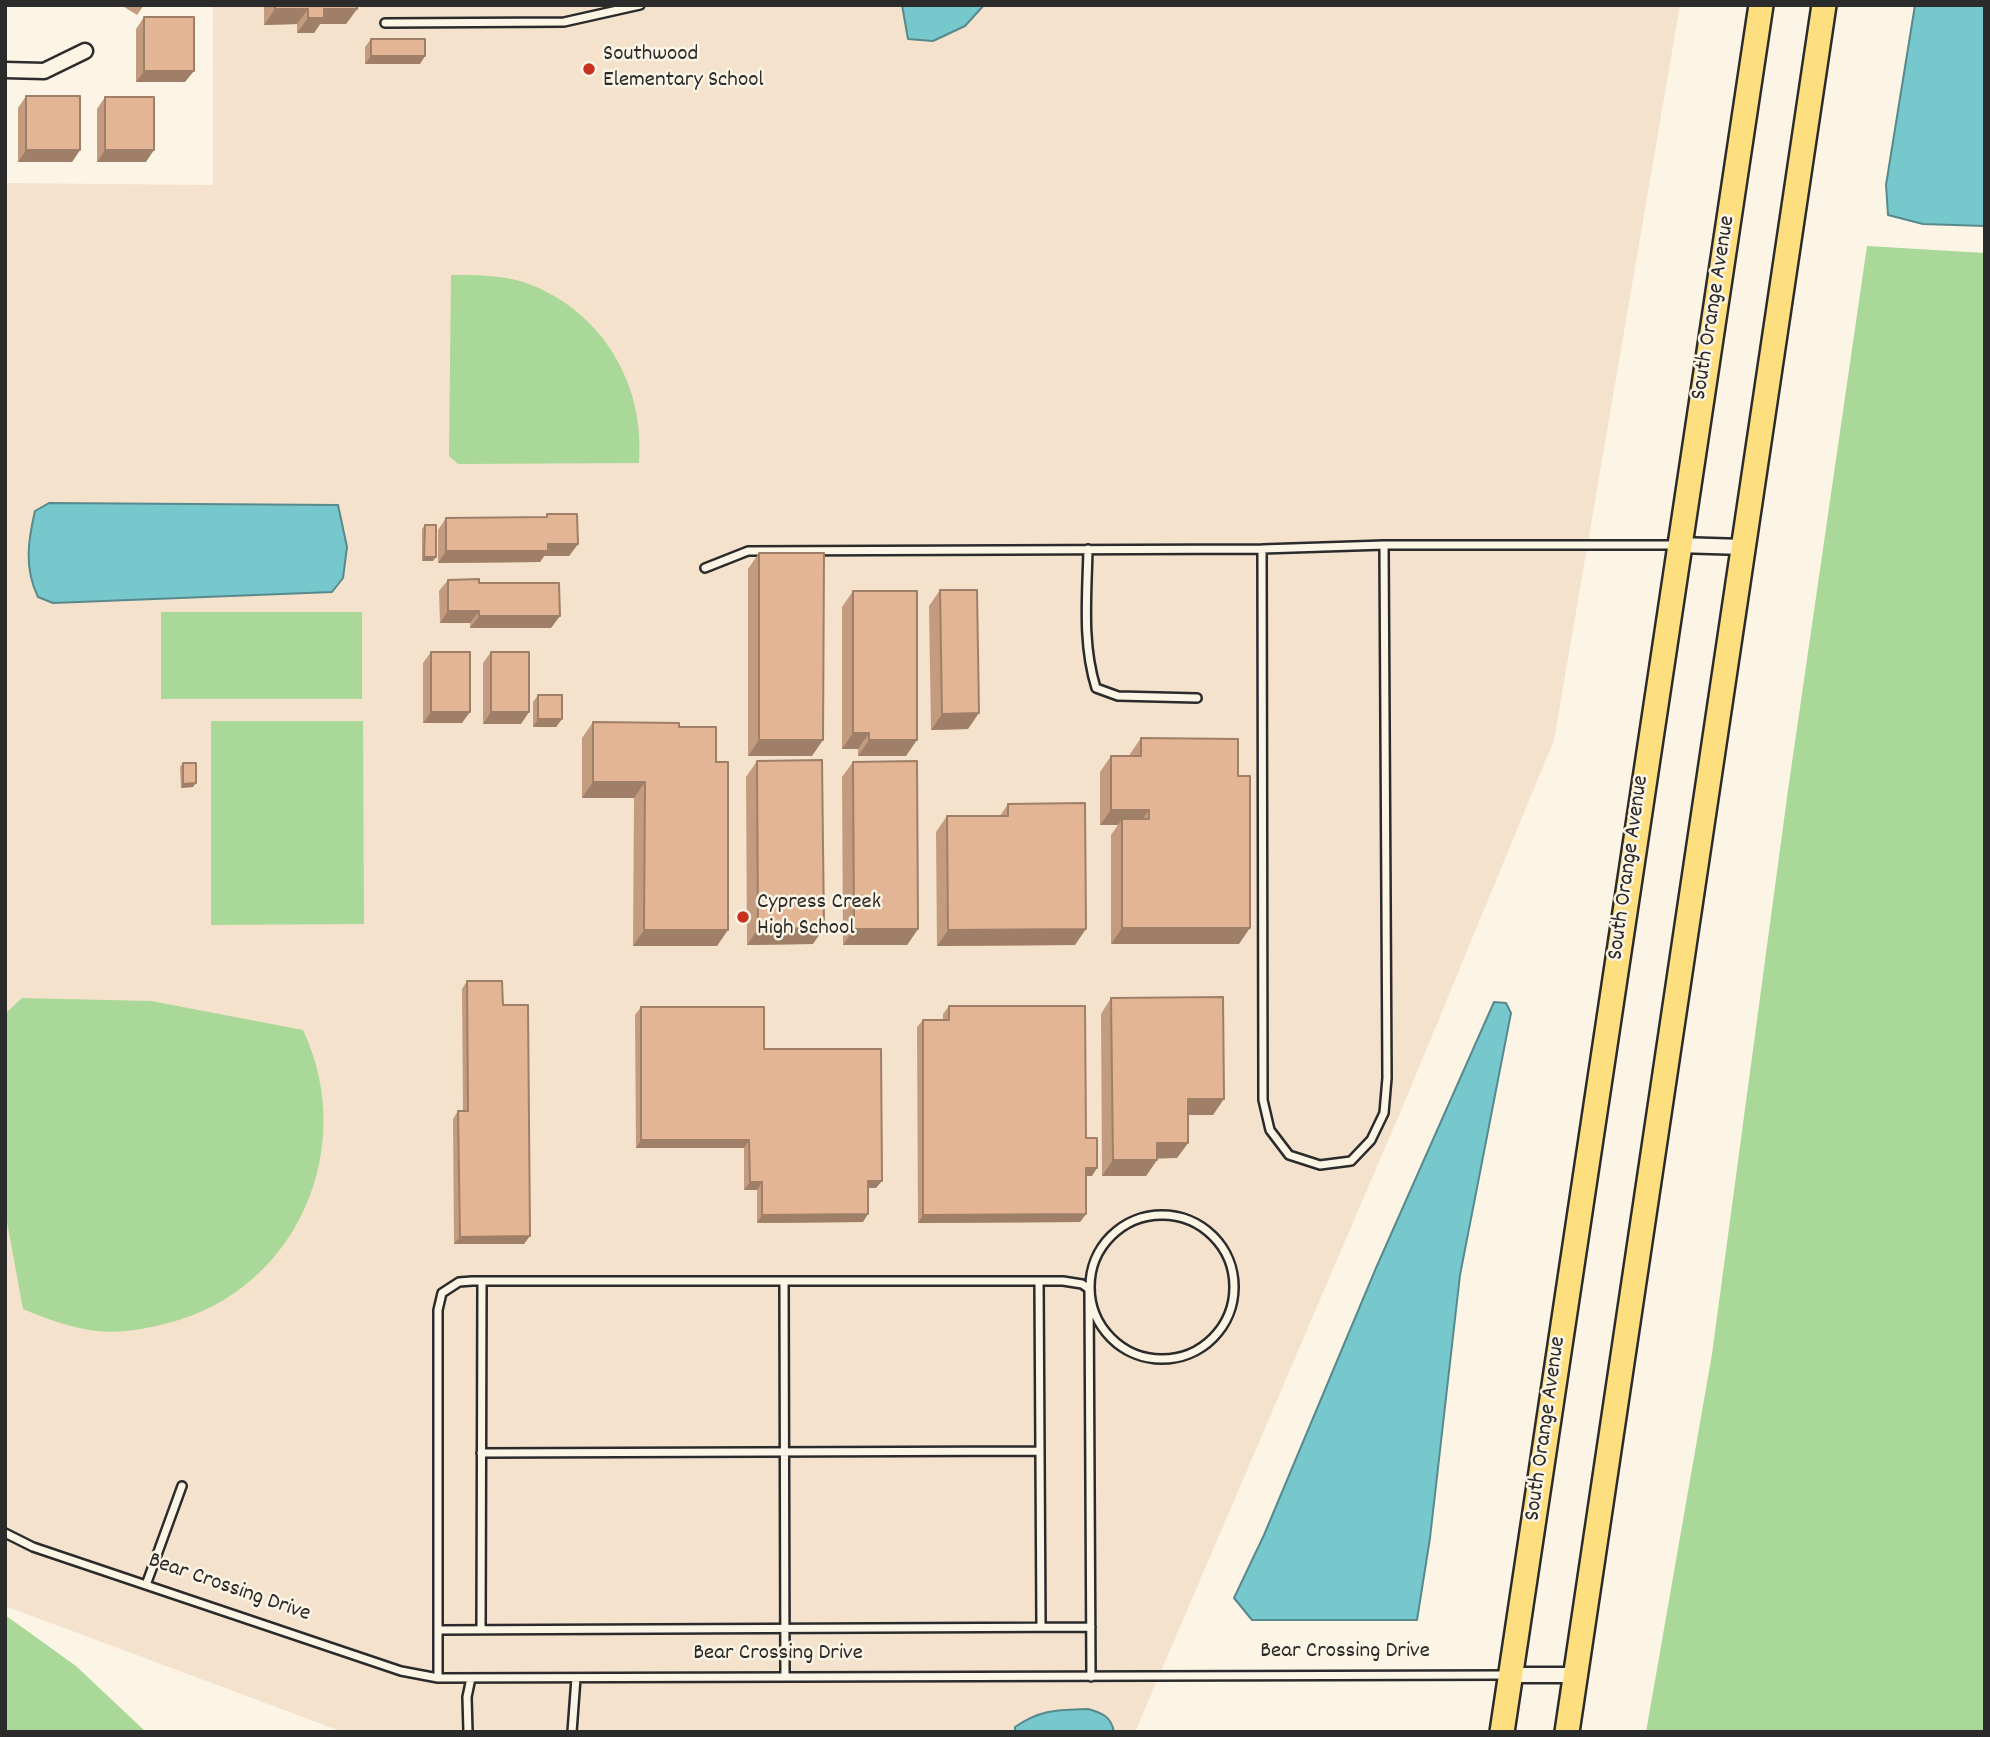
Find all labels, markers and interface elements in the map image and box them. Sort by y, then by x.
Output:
place label: Southwood Elementary School [603,42,764,96]
marker: Southwood Elementary School [581,61,597,77]
street label: South Orange Avenue [1687,214,1743,402]
street label: South Orange Avenue [1603,774,1657,962]
place label: Cypress Creek High School [757,890,881,944]
marker: Cypress Creek High School [735,909,751,925]
street label: South Orange Avenue [1520,1335,1574,1523]
street label: Bear Crossing Drive [144,1548,314,1630]
street label: Bear Crossing Drive [1260,1639,1430,1667]
street label: Bear Crossing Drive [693,1641,863,1669]

